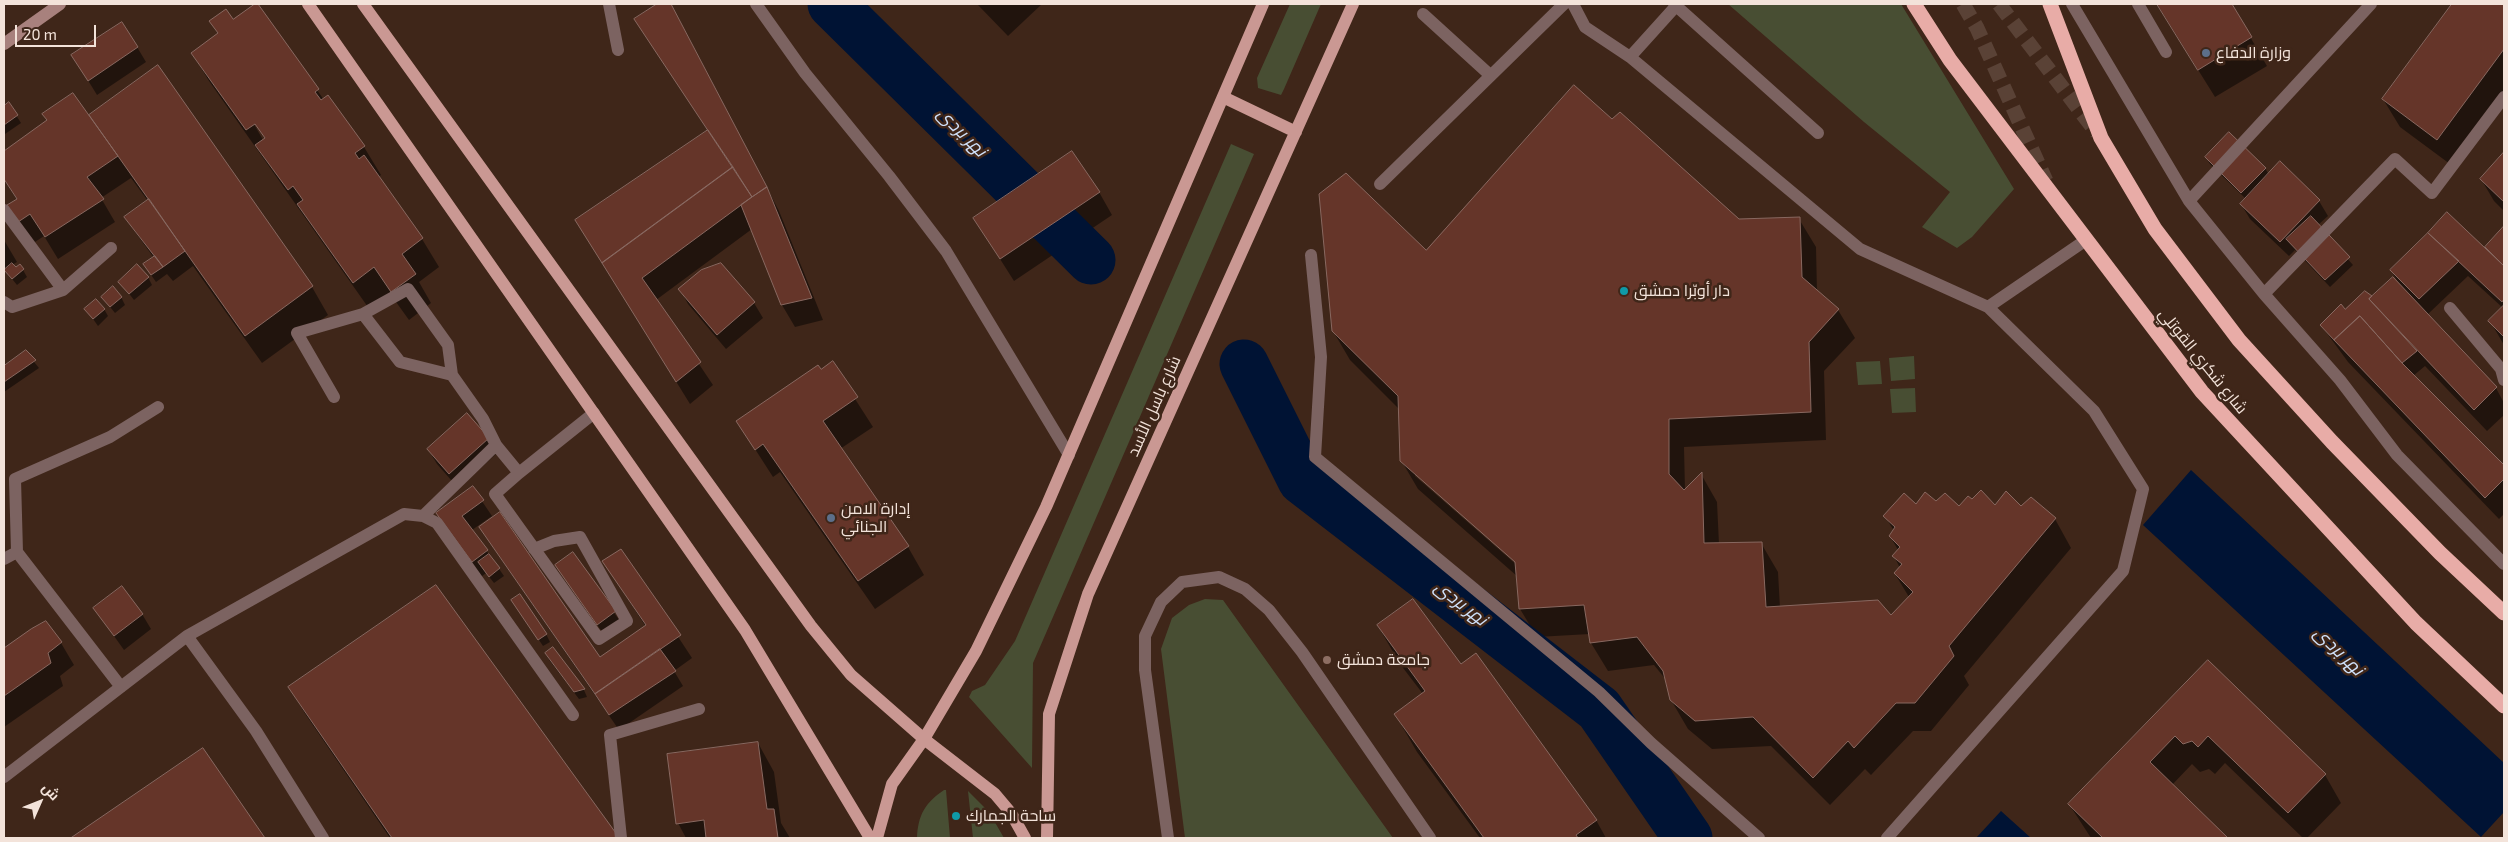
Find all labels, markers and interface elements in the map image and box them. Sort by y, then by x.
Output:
scale bar [18,15,99,47]
text: 20 m [23,25,57,43]
place label: وزارة الدفاع [2216,43,2291,63]
marker: وزارة الدفاع [2200,47,2212,59]
water label: نهر بردى [933,103,991,161]
place label: دار أوبّرا دمشق [1634,281,1730,301]
marker: دار أوبّرا دمشق [1618,285,1630,297]
street label: شارع شكري القوتلي [2155,304,2251,418]
street label: شارع باسل الأسد [1123,353,1185,459]
place label: إدارة الامن الجنائي [841,499,911,537]
marker: إدارة الامن الجنائي [825,512,837,524]
water label: نهر بردى [1430,576,1492,630]
water label: نهر بردى [2310,622,2368,680]
place label: جامعة دمشق [1337,650,1430,670]
marker: جامعة دمشق [1321,654,1333,666]
north arrow [15,777,65,827]
text: ش [39,779,64,804]
place label: ساحة الجمارك [966,806,1056,826]
marker: ساحة الجمارك [950,810,962,822]

